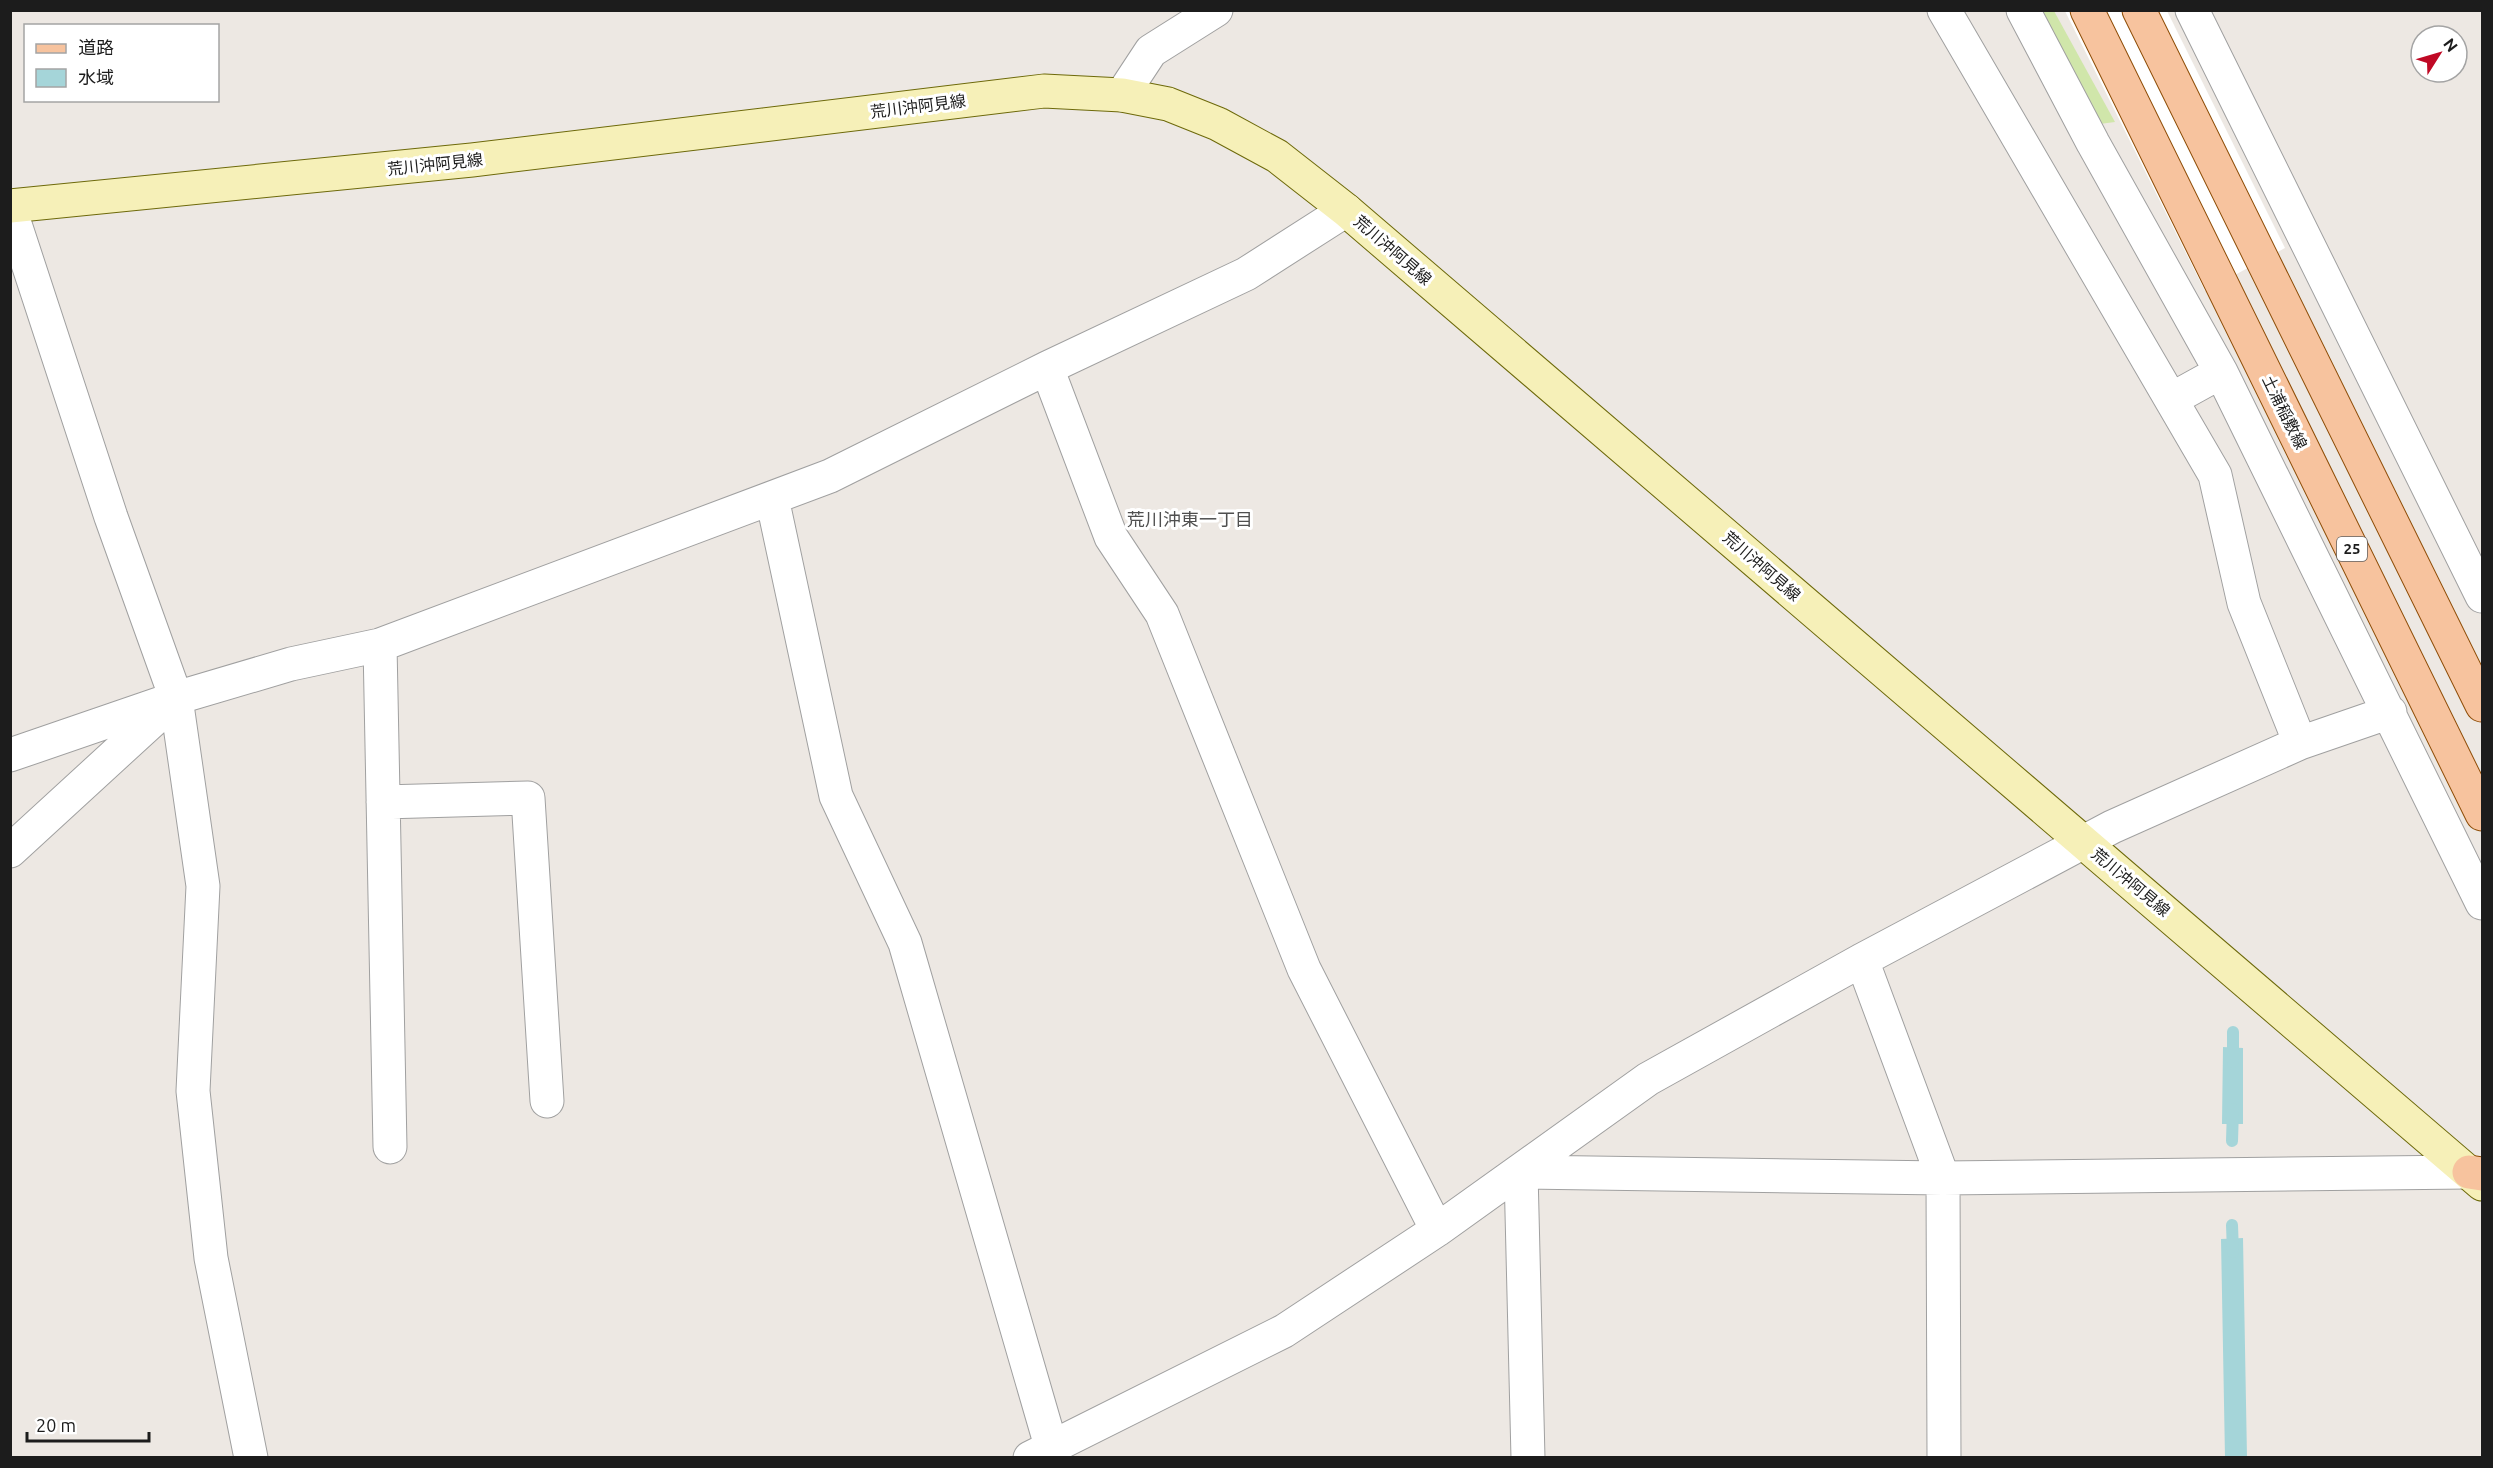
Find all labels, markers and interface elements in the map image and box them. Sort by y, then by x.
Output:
legend [24,24,219,102]
north arrow [2409,24,2469,84]
text: N [2440,35,2462,55]
text: 道路 [78,37,114,57]
text: 水域 [78,67,114,87]
street label: 荒川沖阿見線 [869,91,967,121]
street label: 荒川沖阿見線 [386,150,484,178]
street label: 荒川沖阿見線 [1351,212,1435,288]
street label: 土浦稲敷線 [2259,372,2311,452]
district label: 荒川沖東一丁目 [1127,509,1253,529]
street label: 荒川沖阿見線 [1720,528,1804,604]
road number: 25 [2337,537,2367,561]
street label: 荒川沖阿見線 [2088,844,2174,920]
scale bar [27,1405,148,1443]
text: 20 m [36,1415,76,1435]

